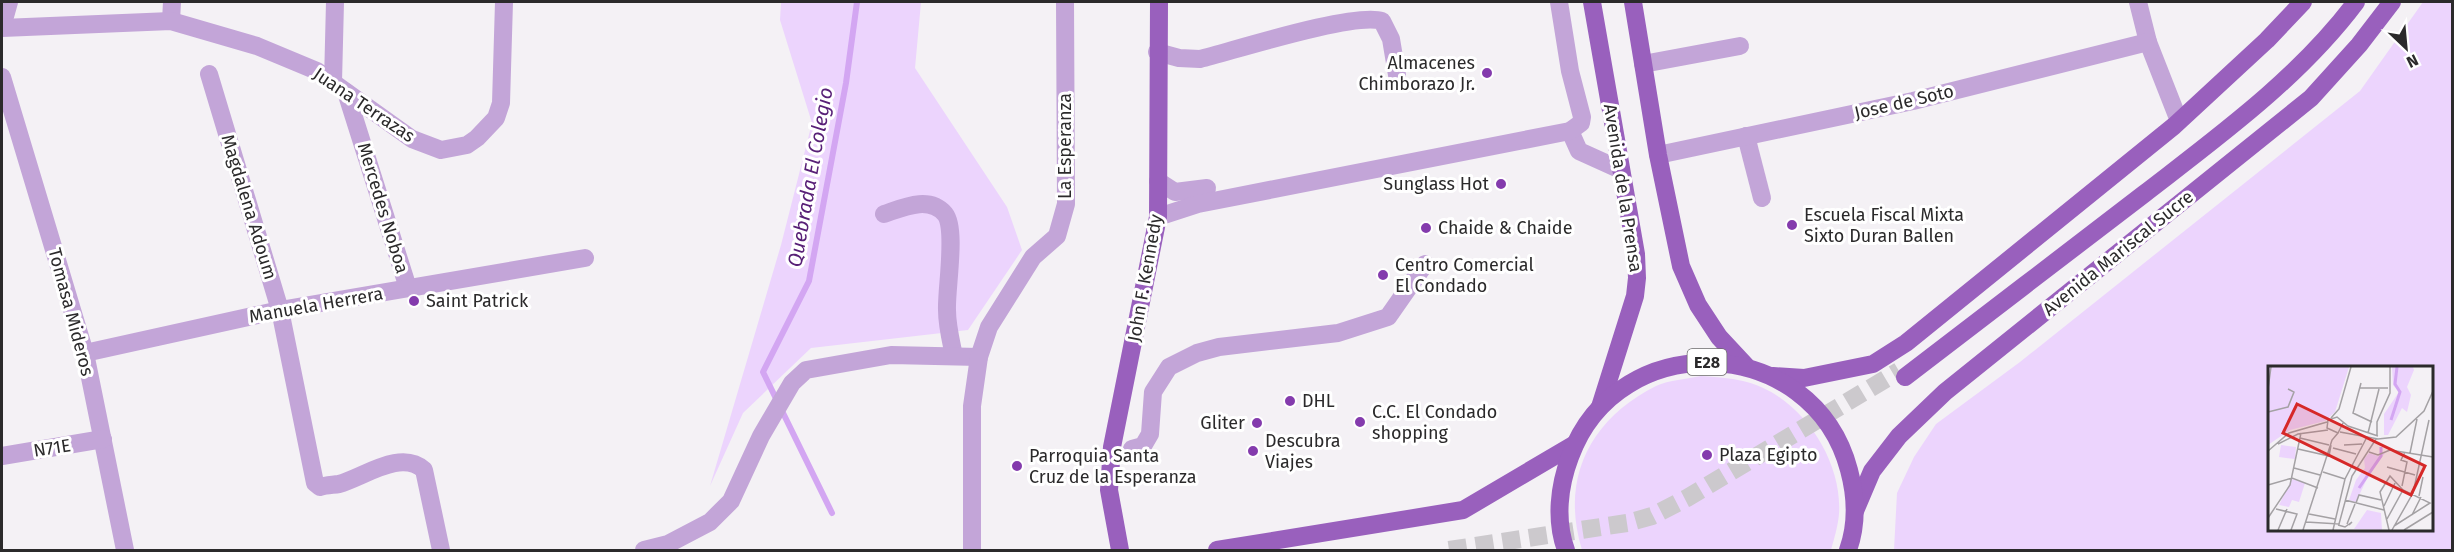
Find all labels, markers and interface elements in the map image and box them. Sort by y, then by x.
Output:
north arrow [2376,18,2436,78]
text: N [2403,50,2421,72]
place label: Almacenes Chimborazo Jr. [1358,52,1475,95]
street label: Juana Terrazas [309,63,419,147]
marker: Almacenes Chimborazo Jr. [1480,66,1494,80]
street label: Jose de Soto [1852,80,1956,124]
water label: Quebrada El Colegio [782,85,838,269]
street label: La Esperanza [1054,93,1076,199]
street label: Avenida de la Prensa [1599,102,1647,274]
street label: Magdalena Adoum [216,132,282,282]
street label: Mercedes Noboa [353,140,413,276]
place label: Sunglass Hot [1383,173,1489,195]
marker: Sunglass Hot [1494,177,1508,191]
street label: Avenida Mariscal Sucre [2038,186,2198,320]
place label: Escuela Fiscal Mixta Sixto Duran Ballen [1804,204,1964,247]
street label: John F. Kennedy [1123,212,1167,343]
place label: Chaide & Chaide [1438,217,1572,239]
marker: Escuela Fiscal Mixta Sixto Duran Ballen [1785,218,1799,232]
marker: Chaide & Chaide [1419,221,1433,235]
street label: Tomasa Mideros [43,246,99,378]
place label: Centro Comercial El Condado [1395,254,1534,297]
marker: Centro Comercial El Condado [1376,268,1390,282]
street label: Manuela Herrera [247,282,385,328]
place label: Saint Patrick [426,290,529,312]
marker: Saint Patrick [407,294,421,308]
road number: E28 [1688,349,1726,375]
inset map [2268,366,2433,531]
place label: DHL [1302,390,1335,412]
marker: DHL [1283,394,1297,408]
place label: C.C. El Condado shopping [1372,401,1497,444]
place label: Gliter [1200,412,1245,434]
marker: C.C. El Condado shopping [1353,415,1367,429]
marker: Gliter [1250,416,1264,430]
place label: Descubra Viajes [1265,430,1341,473]
street label: N71E [32,434,72,462]
marker: Descubra Viajes [1246,444,1260,458]
place label: Plaza Egipto [1719,444,1818,466]
place label: Parroquia Santa Cruz de la Esperanza [1029,445,1196,488]
marker: Plaza Egipto [1700,448,1714,462]
marker: Parroquia Santa Cruz de la Esperanza [1010,459,1024,473]

